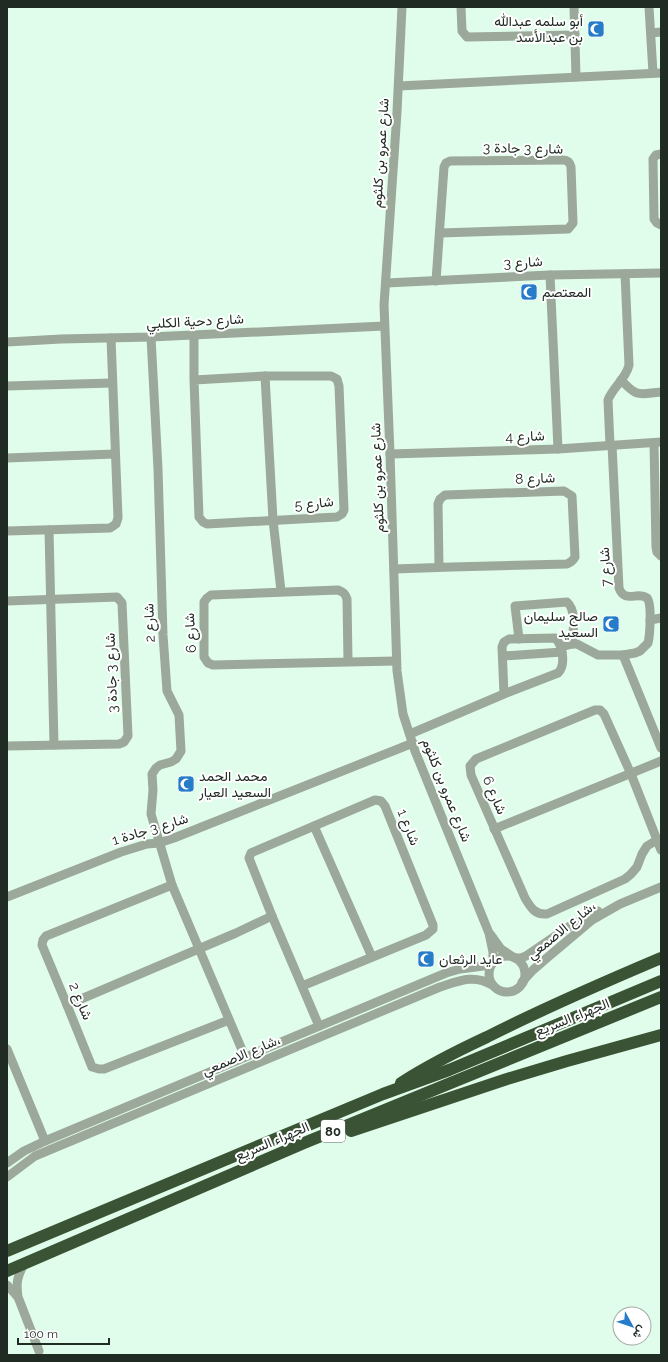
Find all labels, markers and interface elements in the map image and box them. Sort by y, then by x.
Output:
place label: أبو سلمه عبدالله بن عبدالأسد [494,13,583,46]
mosque icon: أبو سلمه عبدالله بن عبدالأسد [586,19,606,39]
street label: شارع عمرو بن كلثوم [368,98,395,209]
street label: شارع 3 جادة 3 [483,139,563,160]
street label: شارع 3 [503,253,543,274]
mosque icon: المعتصم [519,282,539,302]
place label: المعتصم [542,284,591,301]
street label: شارع دحية الكلبي [146,310,244,336]
street label: شارع عمرو بن كلثوم [367,423,390,533]
street label: شارع 4 [505,427,545,448]
street label: شارع 8 [515,469,555,490]
street label: شارع 5 [294,493,335,516]
street label: شارع 7 [596,547,617,587]
street label: شارع 2 [140,603,161,643]
place label: صالح سليمان السعيد [524,608,598,640]
street label: شارع 6 [181,612,202,653]
mosque icon: صالح سليمان السعيد [601,614,621,634]
street label: شارع 3 جادة 3 [102,633,123,713]
street label: شارع عمرو بن كلثوم [416,736,475,845]
place label: محمد الحمد السعيد العيار [198,768,271,801]
street label: شارع 6 [477,773,510,818]
mosque icon: محمد الحمد السعيد العيار [176,774,196,794]
street label: شارع 1 [392,807,423,849]
street label: شارع 3 جادة 1 [110,810,191,851]
street label: شارع الاصمعي، [523,897,601,966]
mosque icon: عايد الرثعان [416,949,436,969]
place label: عايد الرثعان [439,951,503,968]
street label: شارع 2 [63,980,96,1023]
street label: الجهراء السريع [532,995,613,1042]
street label: شارع الاصمعي، [199,1031,284,1082]
street label: الجهراء السريع [233,1118,313,1167]
road number: 80 [321,1120,345,1142]
north arrow [612,1306,652,1346]
scale bar [18,1320,109,1346]
text: ش [630,1323,649,1341]
text: 100 m [24,1327,58,1341]

